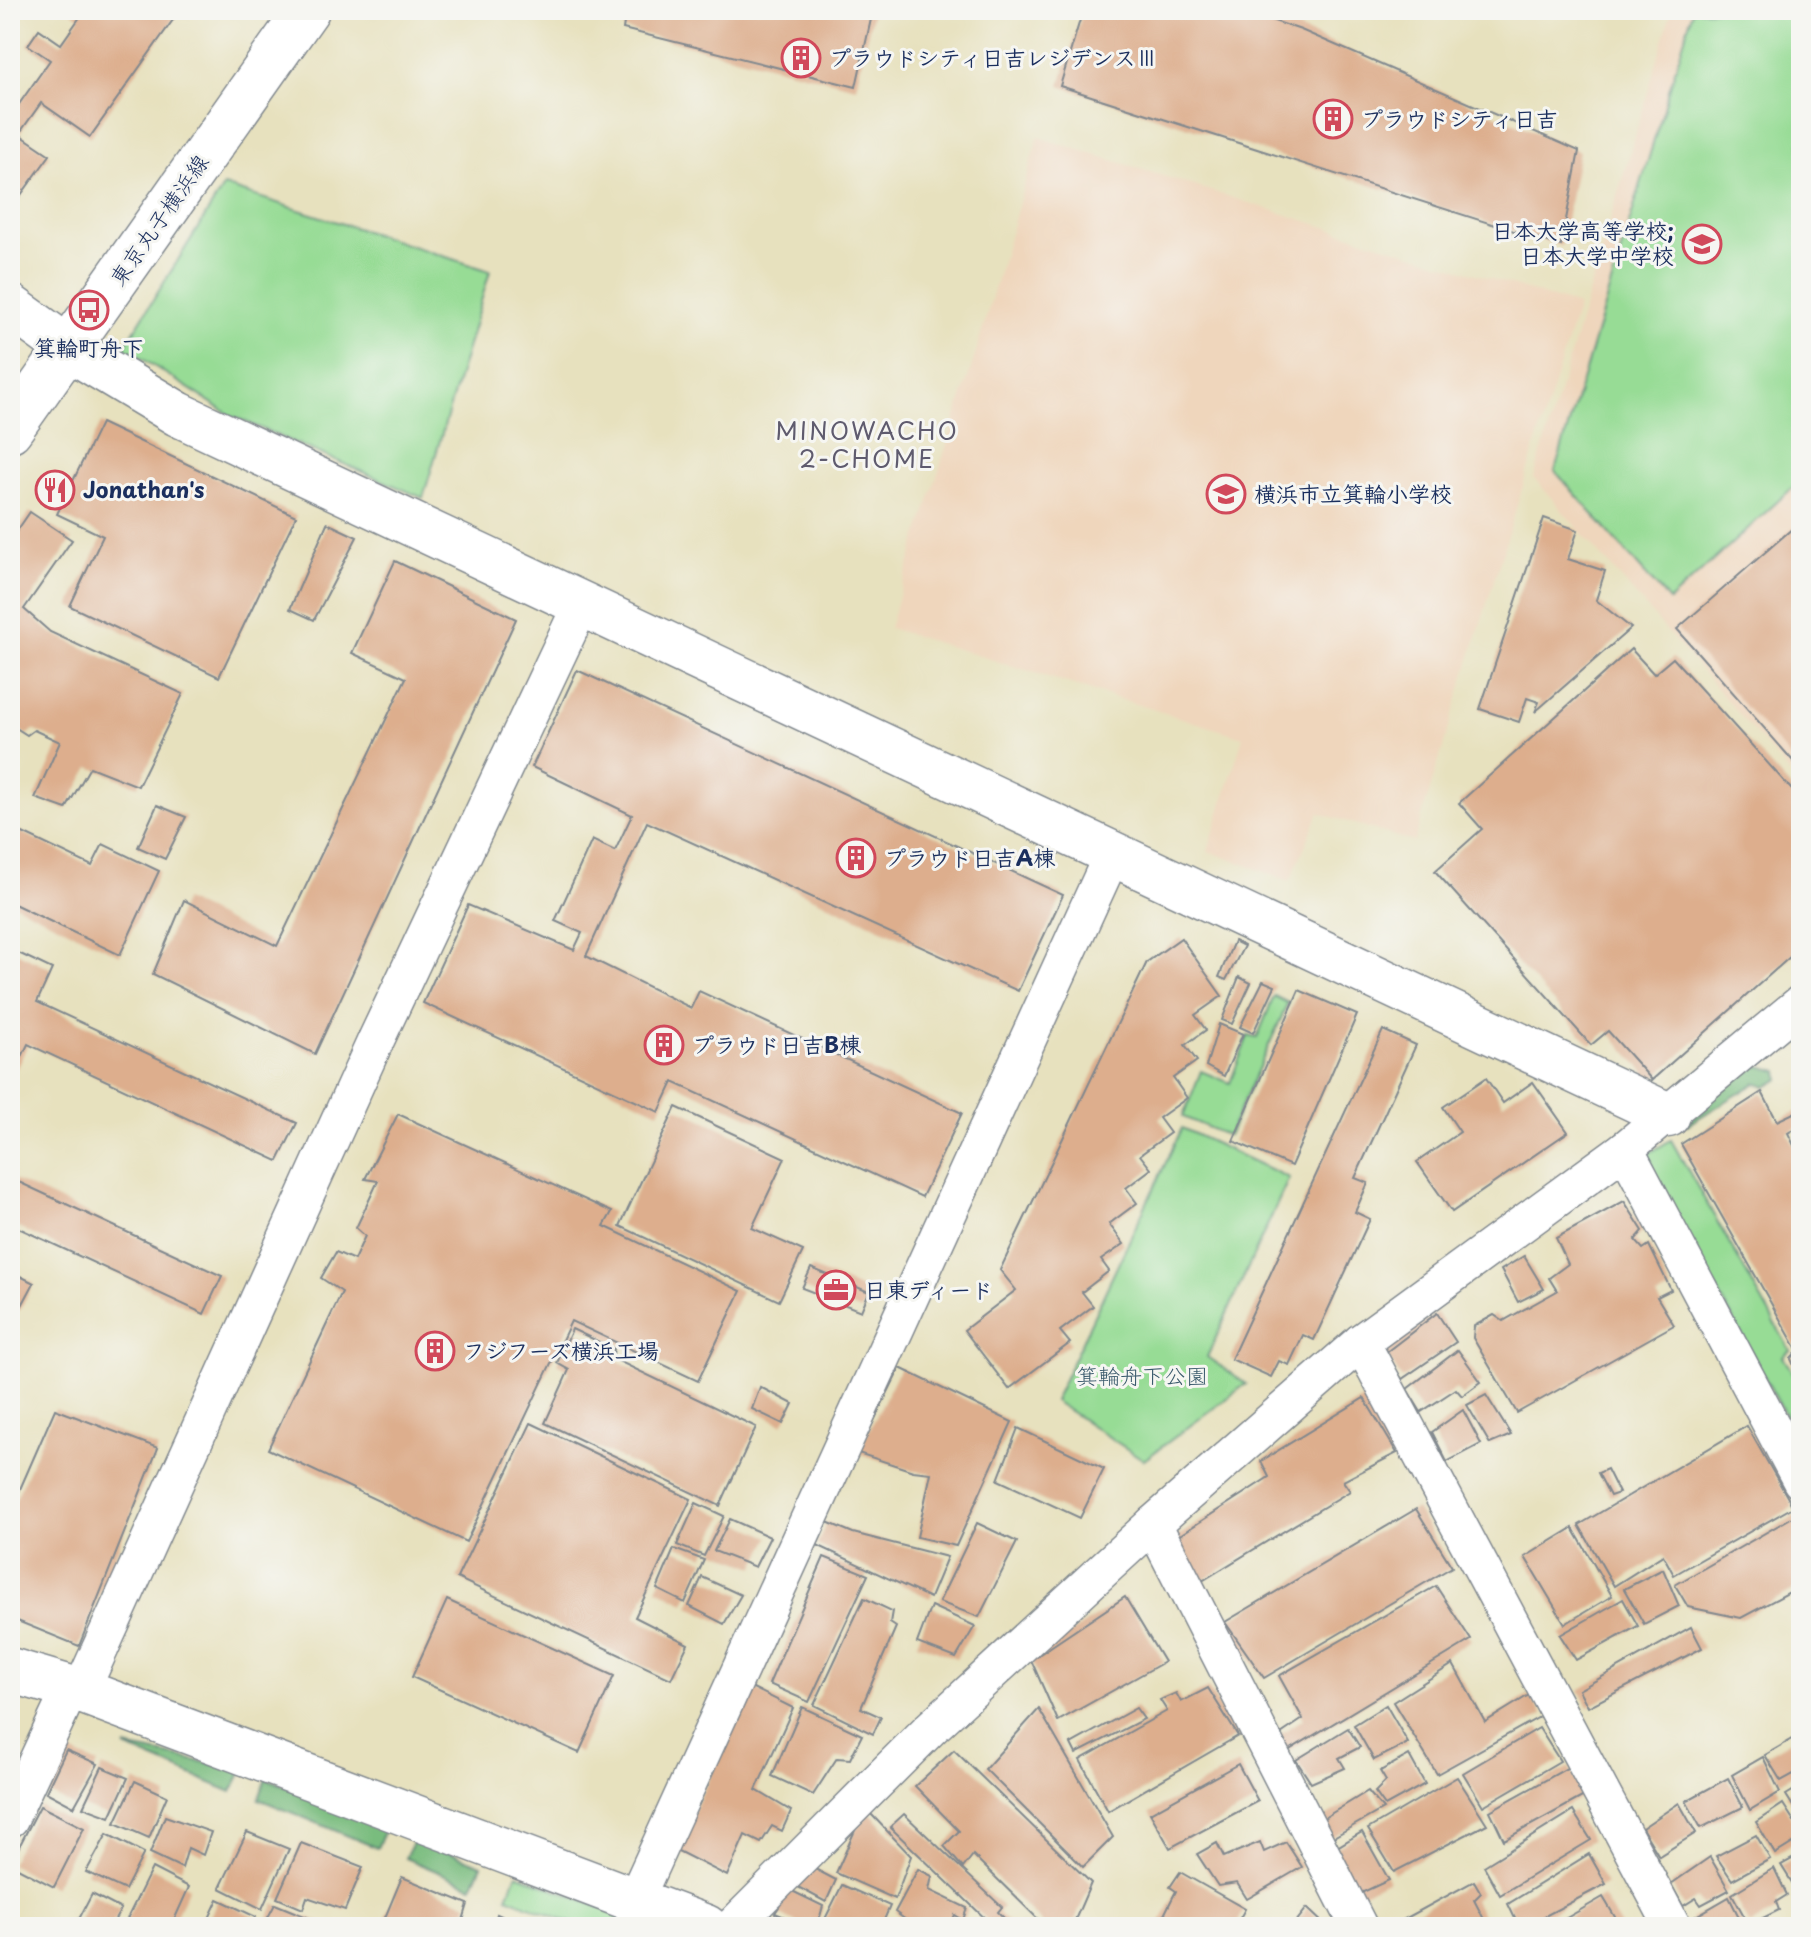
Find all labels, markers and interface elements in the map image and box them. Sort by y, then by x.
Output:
building icon: プラウドシティ日吉レジデンスⅢ [780,37,822,79]
place label: プラウドシティ日吉レジデンスⅢ [829,40,1158,73]
building icon: プラウドシティ日吉 [1312,98,1354,140]
place label: プラウドシティ日吉 [1361,101,1558,134]
street label: 東京丸子横浜線 [100,147,215,292]
place label: 日本大学高等学校; 日本大学中学校 [1492,213,1674,271]
school or university icon: 日本大学高等学校; 日本大学中学校 [1681,223,1723,265]
bus stop icon: 箕輪町舟下 [68,289,110,331]
place label: 箕輪町舟下 [34,330,144,363]
district label: MINOWACHO 2-CHOME [775,412,959,476]
restaurant icon: Jonathan's [34,469,76,511]
place label: Jonathan's [83,472,205,505]
school or university icon: 横浜市立箕輪小学校 [1205,473,1247,515]
place label: 横浜市立箕輪小学校 [1254,476,1452,509]
building icon: プラウド日吉A棟 [835,837,877,879]
place label: プラウド日吉A棟 [884,840,1055,873]
building icon: プラウド日吉B棟 [643,1024,685,1066]
place label: プラウド日吉B棟 [692,1027,861,1060]
office icon: 日東ディード [815,1269,857,1311]
place label: 日東ディード [864,1272,993,1305]
building icon: フジフーズ横浜工場 [414,1330,456,1372]
place label: フジフーズ横浜工場 [463,1333,659,1366]
park label: 箕輪舟下公園 [1076,1358,1208,1391]

